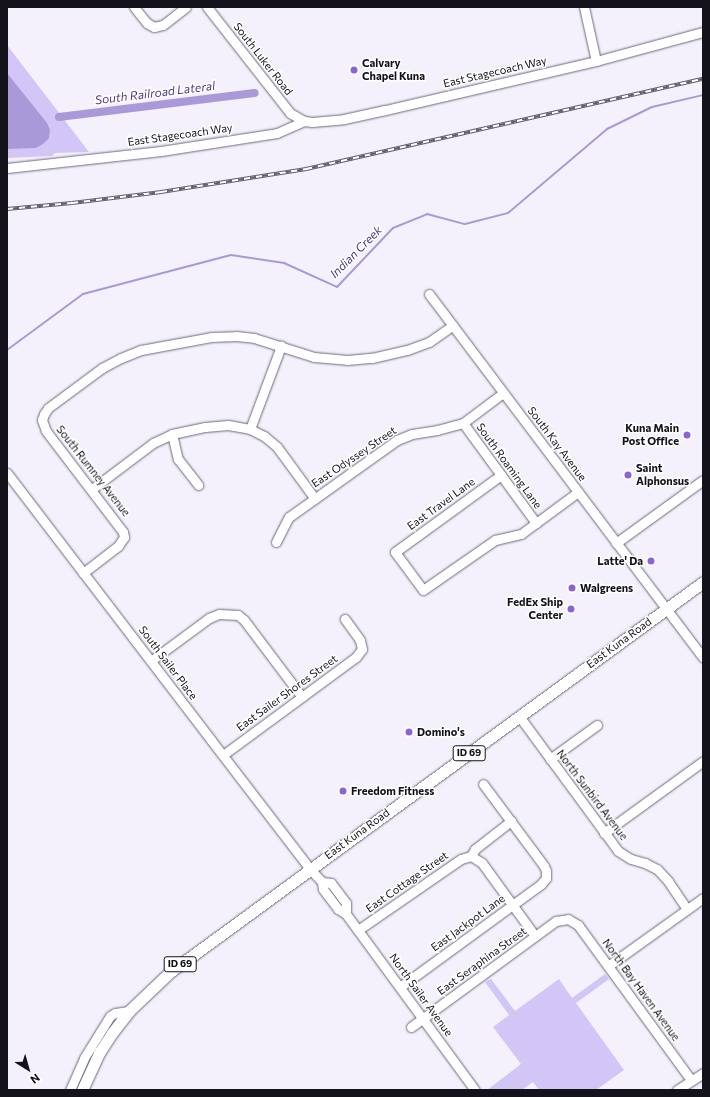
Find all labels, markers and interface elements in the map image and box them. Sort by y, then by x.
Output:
street label: South Luker Road [231,20,295,98]
street label: East Stagecoach Way [442,54,548,90]
place label: Calvary Chapel Kuna [362,57,425,83]
marker: Calvary Chapel Kuna [349,65,359,75]
water label: South Railroad Lateral [94,78,216,108]
street label: East Stagecoach Way [127,121,233,149]
water label: Indian Creek [327,223,385,281]
street label: South Kay Avenue [525,404,589,484]
street label: South Roaming Lane [474,421,544,511]
place label: Kuna Main Post Office [622,422,679,448]
street label: South Rumney Avenue [53,423,133,519]
street label: East Odyssey Street [309,424,399,490]
marker: Kuna Main Post Office [682,430,692,440]
place label: Saint Alphonsus [636,462,689,488]
marker: Saint Alphonsus [623,470,633,480]
street label: East Travel Lane [405,475,477,533]
place label: Latte' Da [597,554,643,568]
marker: Latte' Da [646,556,656,566]
place label: Walgreens [580,581,633,595]
marker: Walgreens [567,583,577,593]
place label: FedEx Ship Center [507,596,563,622]
marker: FedEx Ship Center [566,604,576,614]
street label: East Kuna Road [584,615,654,671]
street label: South Sailer Place [136,624,200,702]
street label: East Sailer Shores Street [234,652,340,734]
place label: Domino's [417,725,465,739]
marker: Domino's [404,727,414,737]
road number: ID 69 [452,745,486,761]
street label: North Sunbird Avenue [554,747,630,843]
place label: Freedom Fitness [351,784,434,798]
marker: Freedom Fitness [338,786,348,796]
street label: East Kuna Road [322,806,392,862]
street label: East Cottage Street [363,849,451,915]
street label: East Jackpot Lane [429,892,507,954]
street label: East Seraphina Street [435,924,529,998]
street label: North Bay Haven Avenue [600,936,682,1044]
street label: North Sailer Avenue [387,951,455,1039]
road number: ID 69 [163,956,197,972]
north arrow [8,1049,48,1089]
text: N [28,1071,43,1087]

